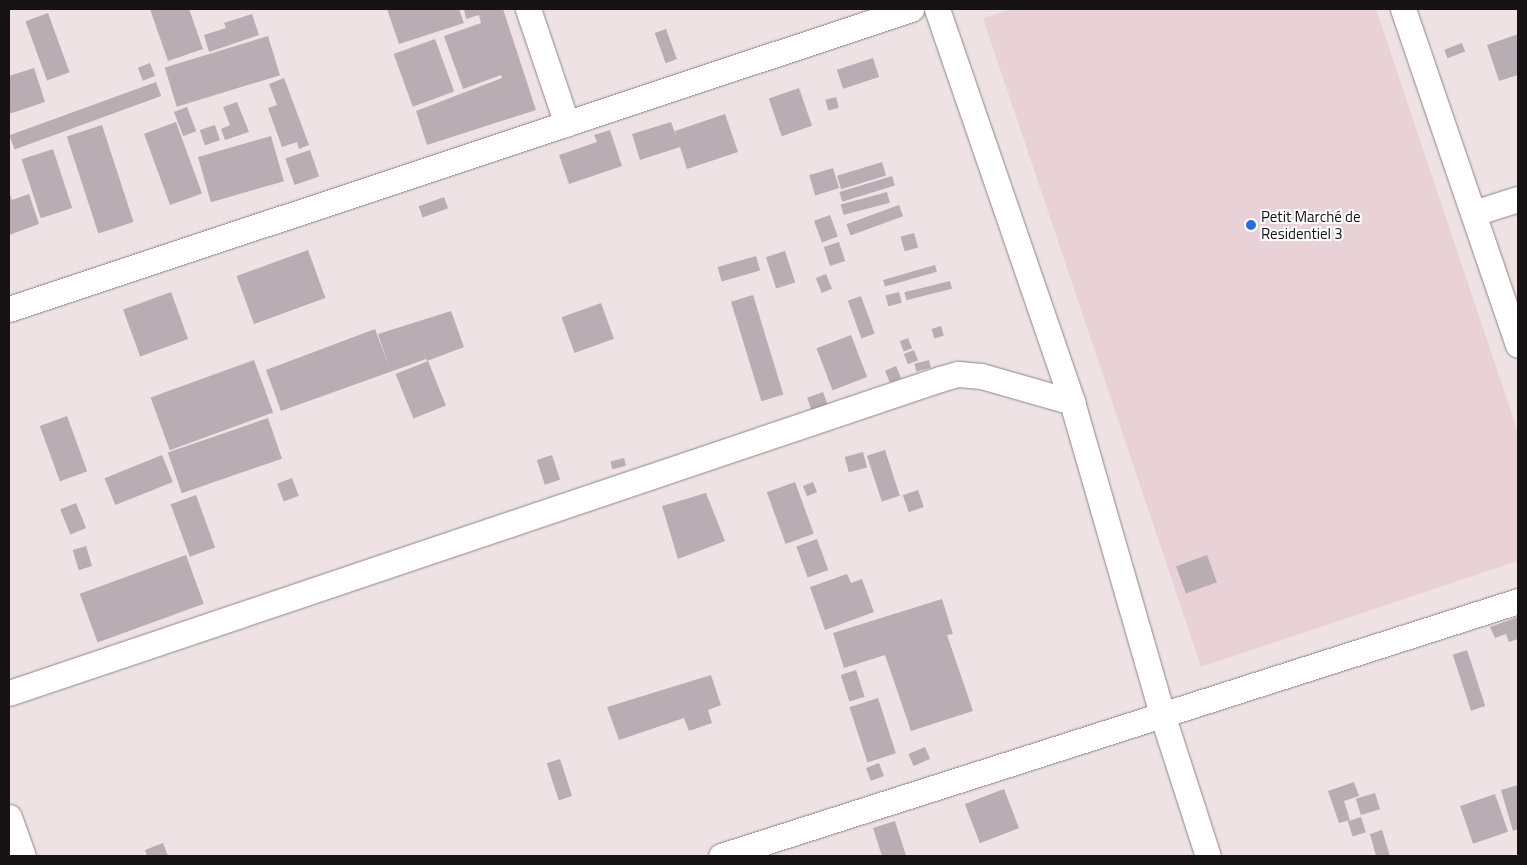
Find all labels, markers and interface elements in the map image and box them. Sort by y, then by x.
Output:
place label: Petit Marché de Residentiel 3 [1261,207,1361,242]
marker: Petit Marché de Residentiel 3 [1245,219,1257,231]

